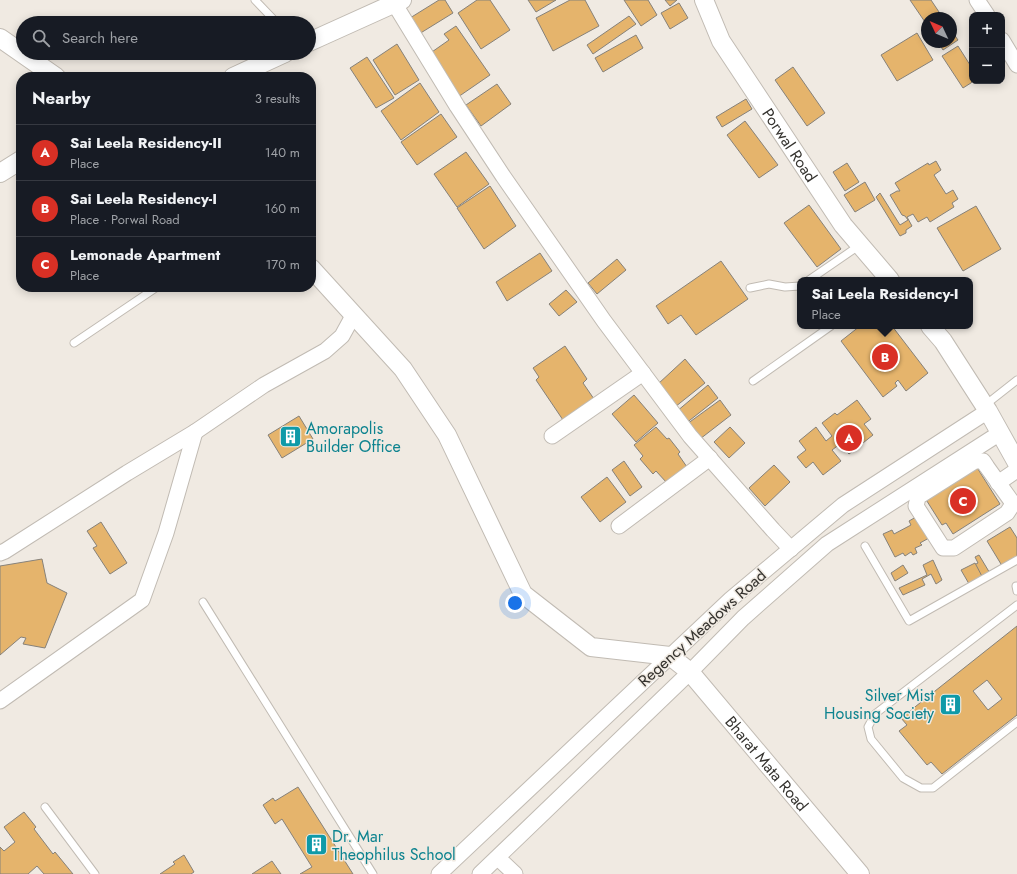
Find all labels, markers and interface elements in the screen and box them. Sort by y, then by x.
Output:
north arrow [921,12,957,48]
map controls [969,12,1005,84]
button: + [969,12,1005,48]
search box [16,16,316,60]
icon: search [30,27,52,49]
text: Search here [62,27,138,49]
button: − [969,48,1005,84]
text: Nearby [32,86,90,110]
text: 3 results [255,89,300,108]
street label: Porwal Road [757,103,823,186]
text: Sai Leela Residency-II [70,132,222,154]
text: A [40,143,50,162]
text: 140 m [265,143,300,162]
text: Place [70,154,99,173]
text: Sai Leela Residency-I [70,188,217,210]
text: B [41,199,49,218]
text: 160 m [265,199,300,218]
text: Place · Porwal Road [70,210,180,229]
text: Lemonade Apartment [70,244,220,266]
text: C [40,255,50,274]
text: 170 m [265,255,300,274]
text: Place [70,266,99,285]
popup [797,277,973,329]
text: Sai Leela Residency-I [812,283,958,305]
text: Place [812,305,841,324]
pin: B [872,342,898,372]
place label: Amorapolis Builder Office [306,417,401,458]
pin: A [836,423,862,453]
building icon: Amorapolis Builder Office [278,424,304,450]
pin: C [950,486,976,516]
street label: Regency Meadows Road [633,564,771,692]
your location [505,593,525,613]
place label: Silver Mist Housing Society [824,684,935,725]
building icon: Silver Mist Housing Society [937,691,963,717]
street label: Bharat Mata Road [720,711,814,816]
place label: Dr. Mar Theophilus School [332,825,456,866]
building icon: Dr. Mar Theophilus School [303,832,329,858]

